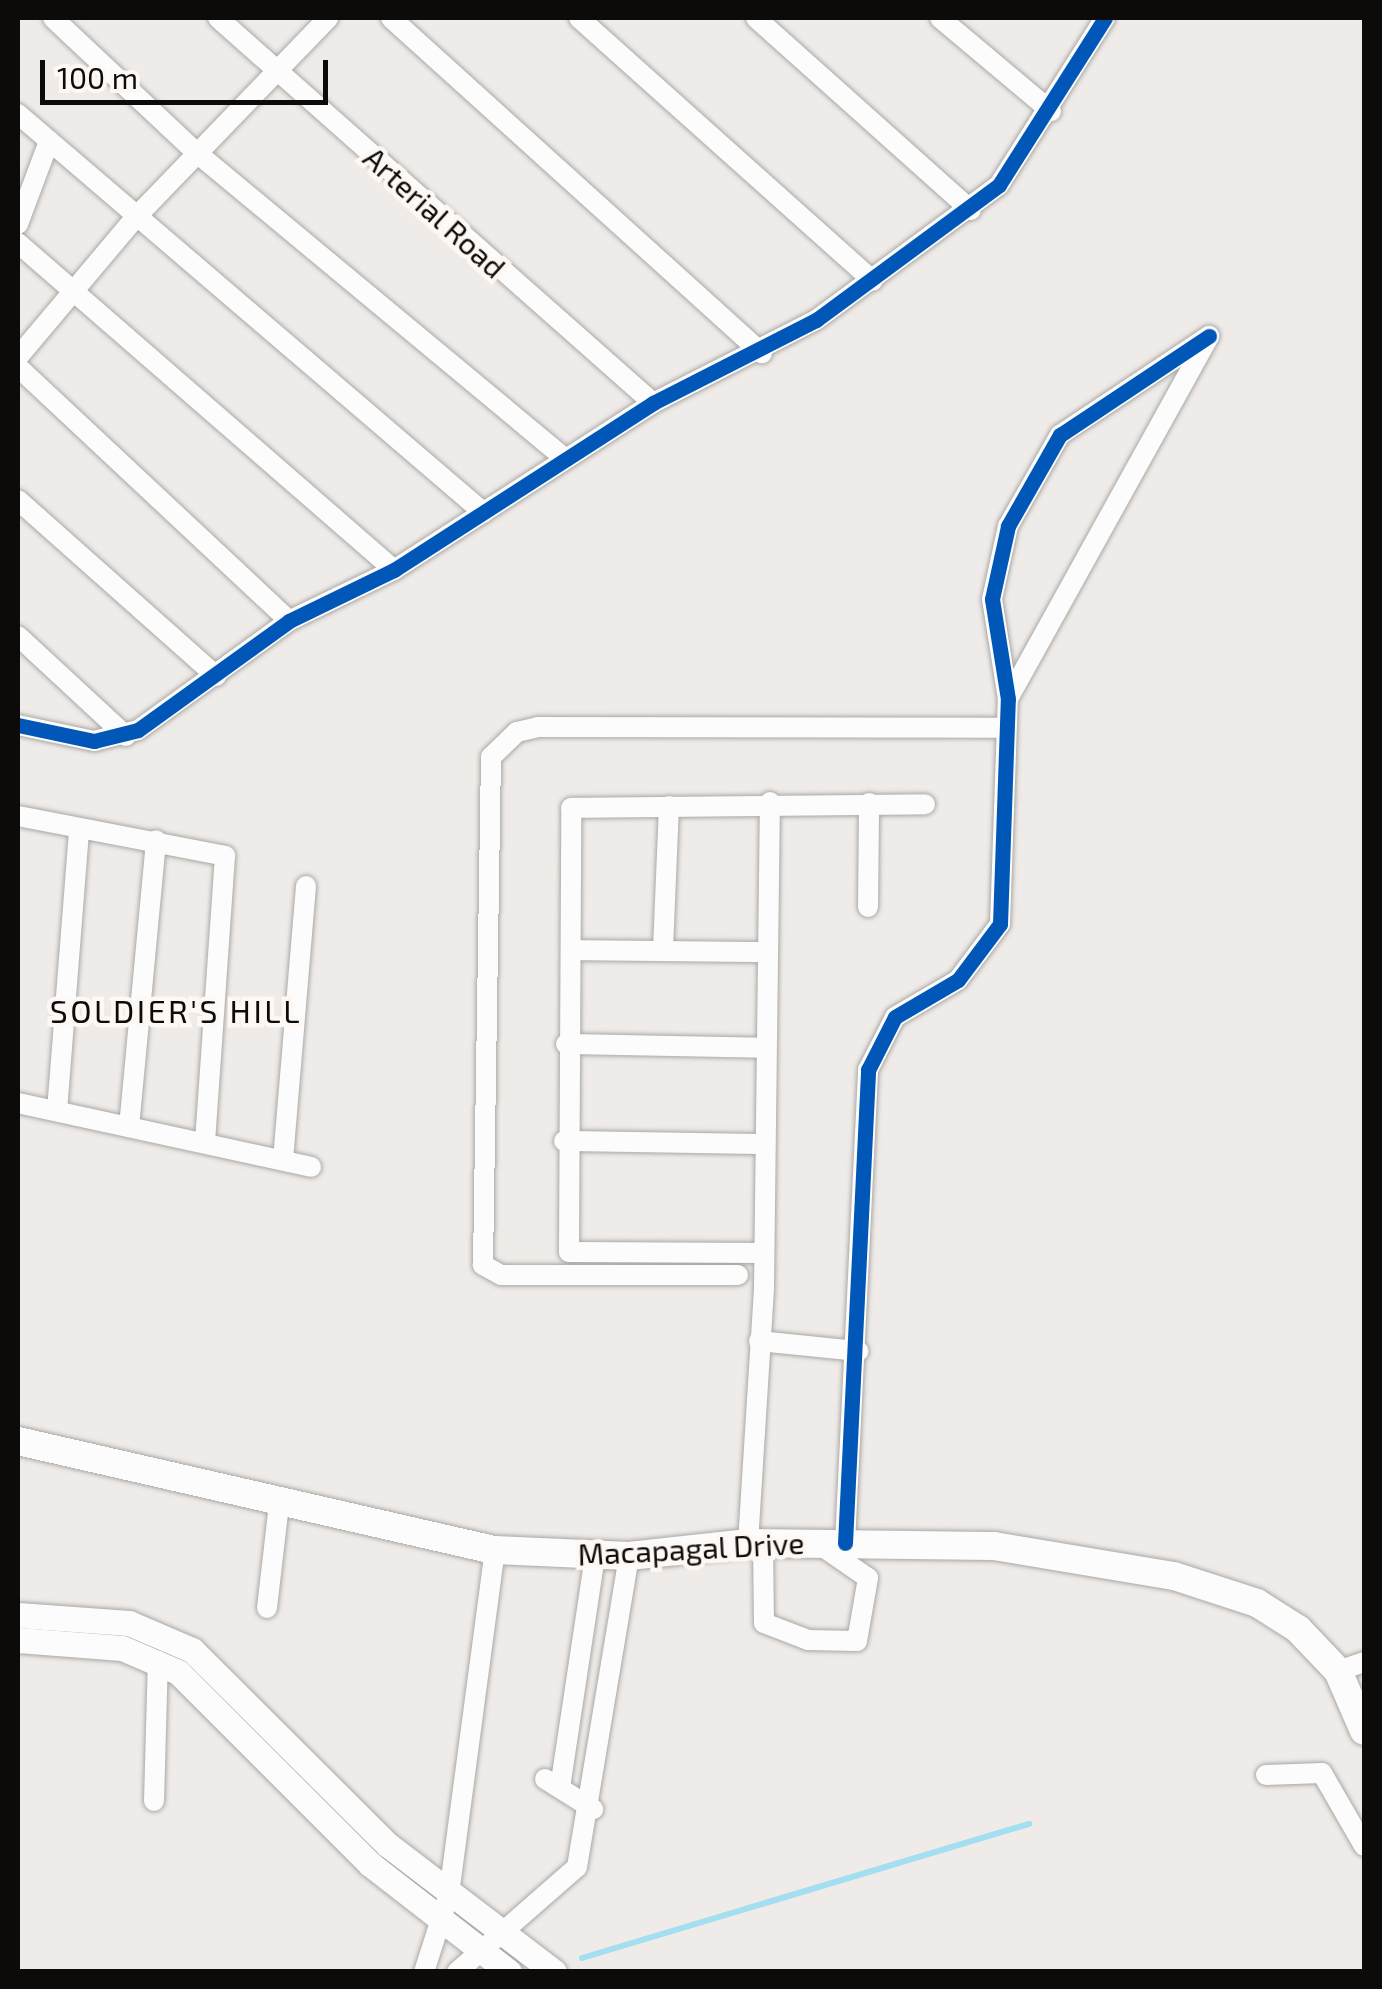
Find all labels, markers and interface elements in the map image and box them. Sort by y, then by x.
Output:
scale bar [45,40,332,102]
text: 100 m [57,59,138,95]
street label: Arterial Road [356,139,514,285]
district label: SOLDIER'S HILL [50,991,302,1029]
street label: Macapagal Drive [576,1524,806,1572]

